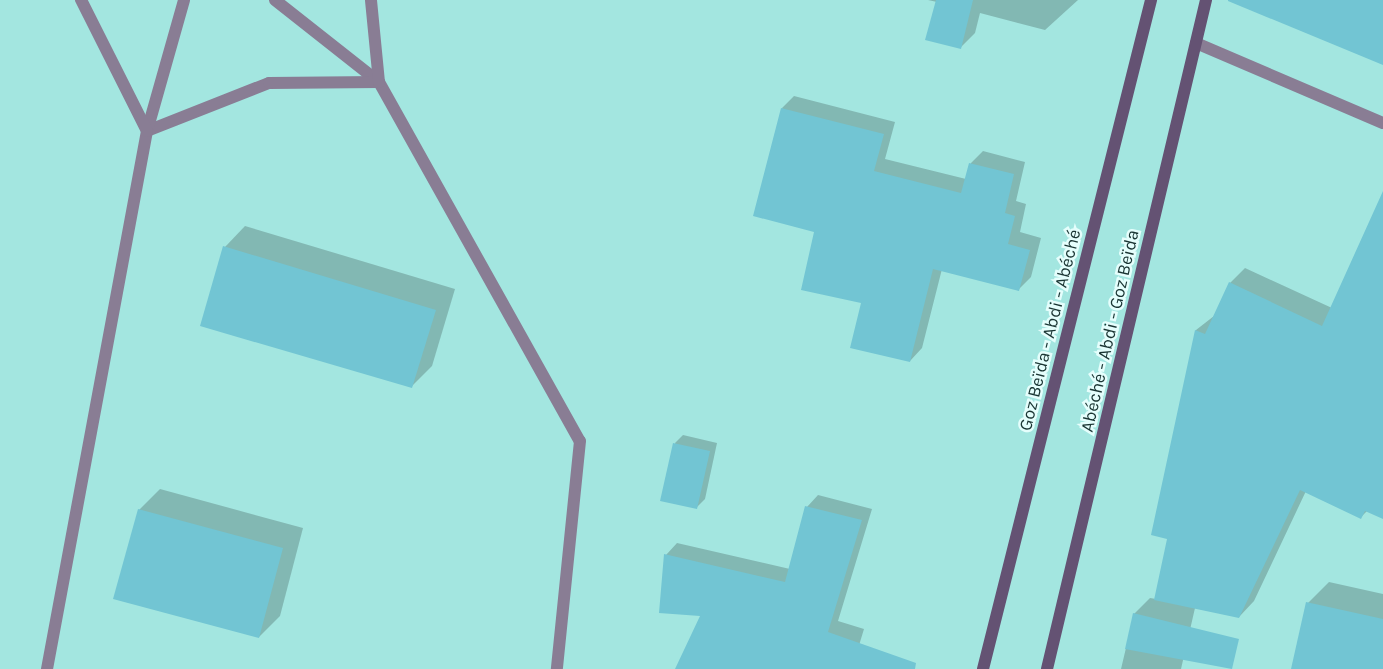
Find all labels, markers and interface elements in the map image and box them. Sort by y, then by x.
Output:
street label: Goz Beïda - Abdi - Abéché [1014,227,1086,433]
street label: Abéché - Abdi - Goz Beïda [1076,228,1144,434]

